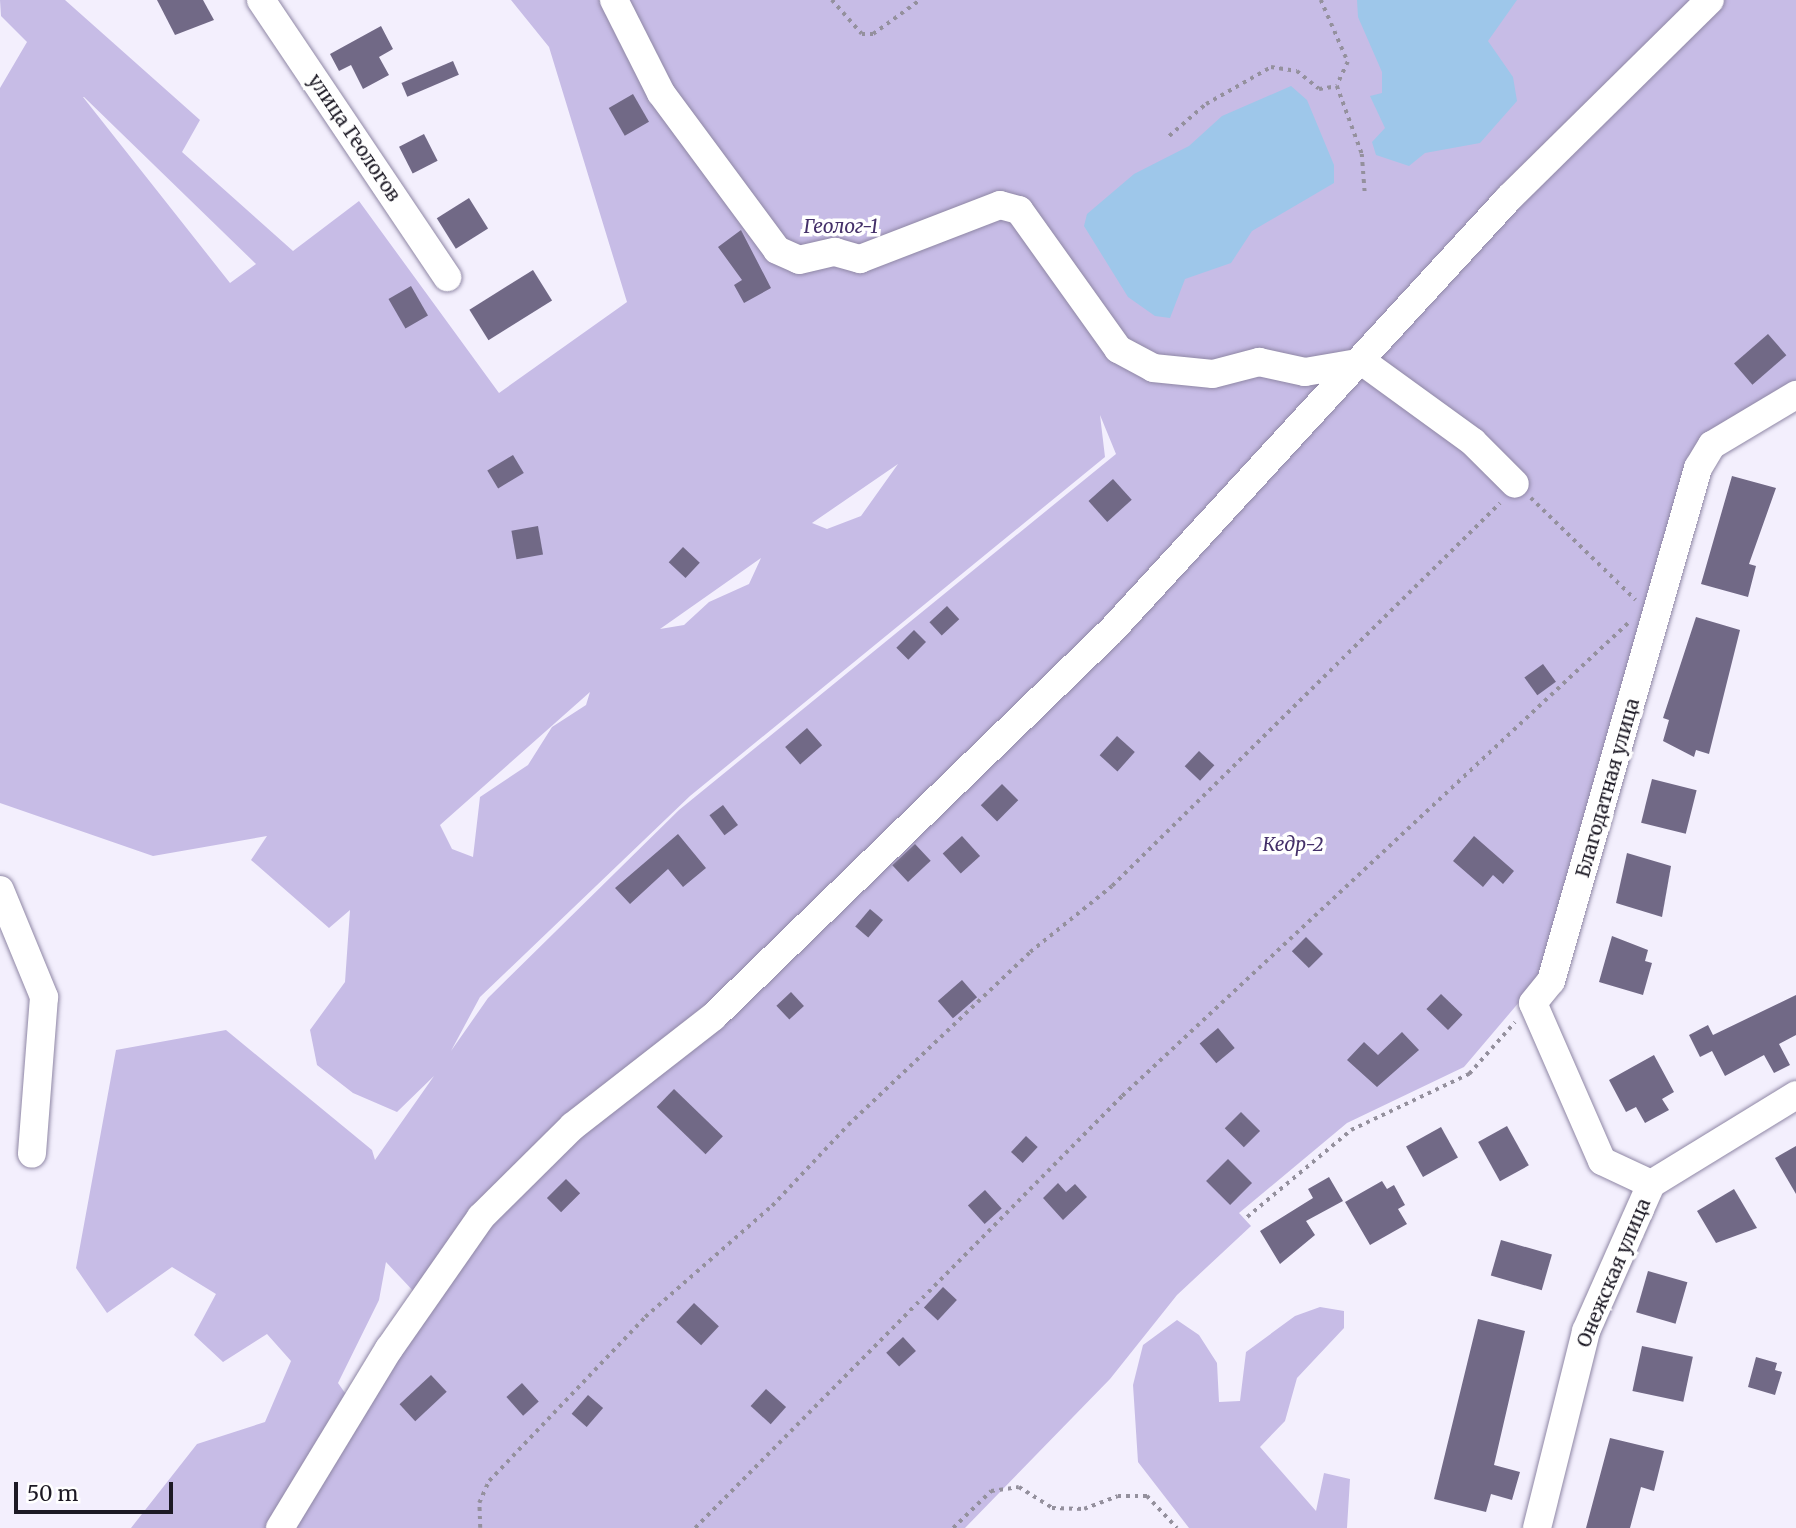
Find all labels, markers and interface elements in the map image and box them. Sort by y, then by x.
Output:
street label: улица Геологов [303,70,405,206]
park label: Геолог-1 [804,216,878,238]
street label: Благодатная улица [1571,696,1645,880]
park label: Кедр-2 [1263,834,1323,856]
street label: Онежская улица [1572,1195,1656,1351]
scale bar [18,1468,177,1512]
text: 50 m [27,1480,78,1507]

